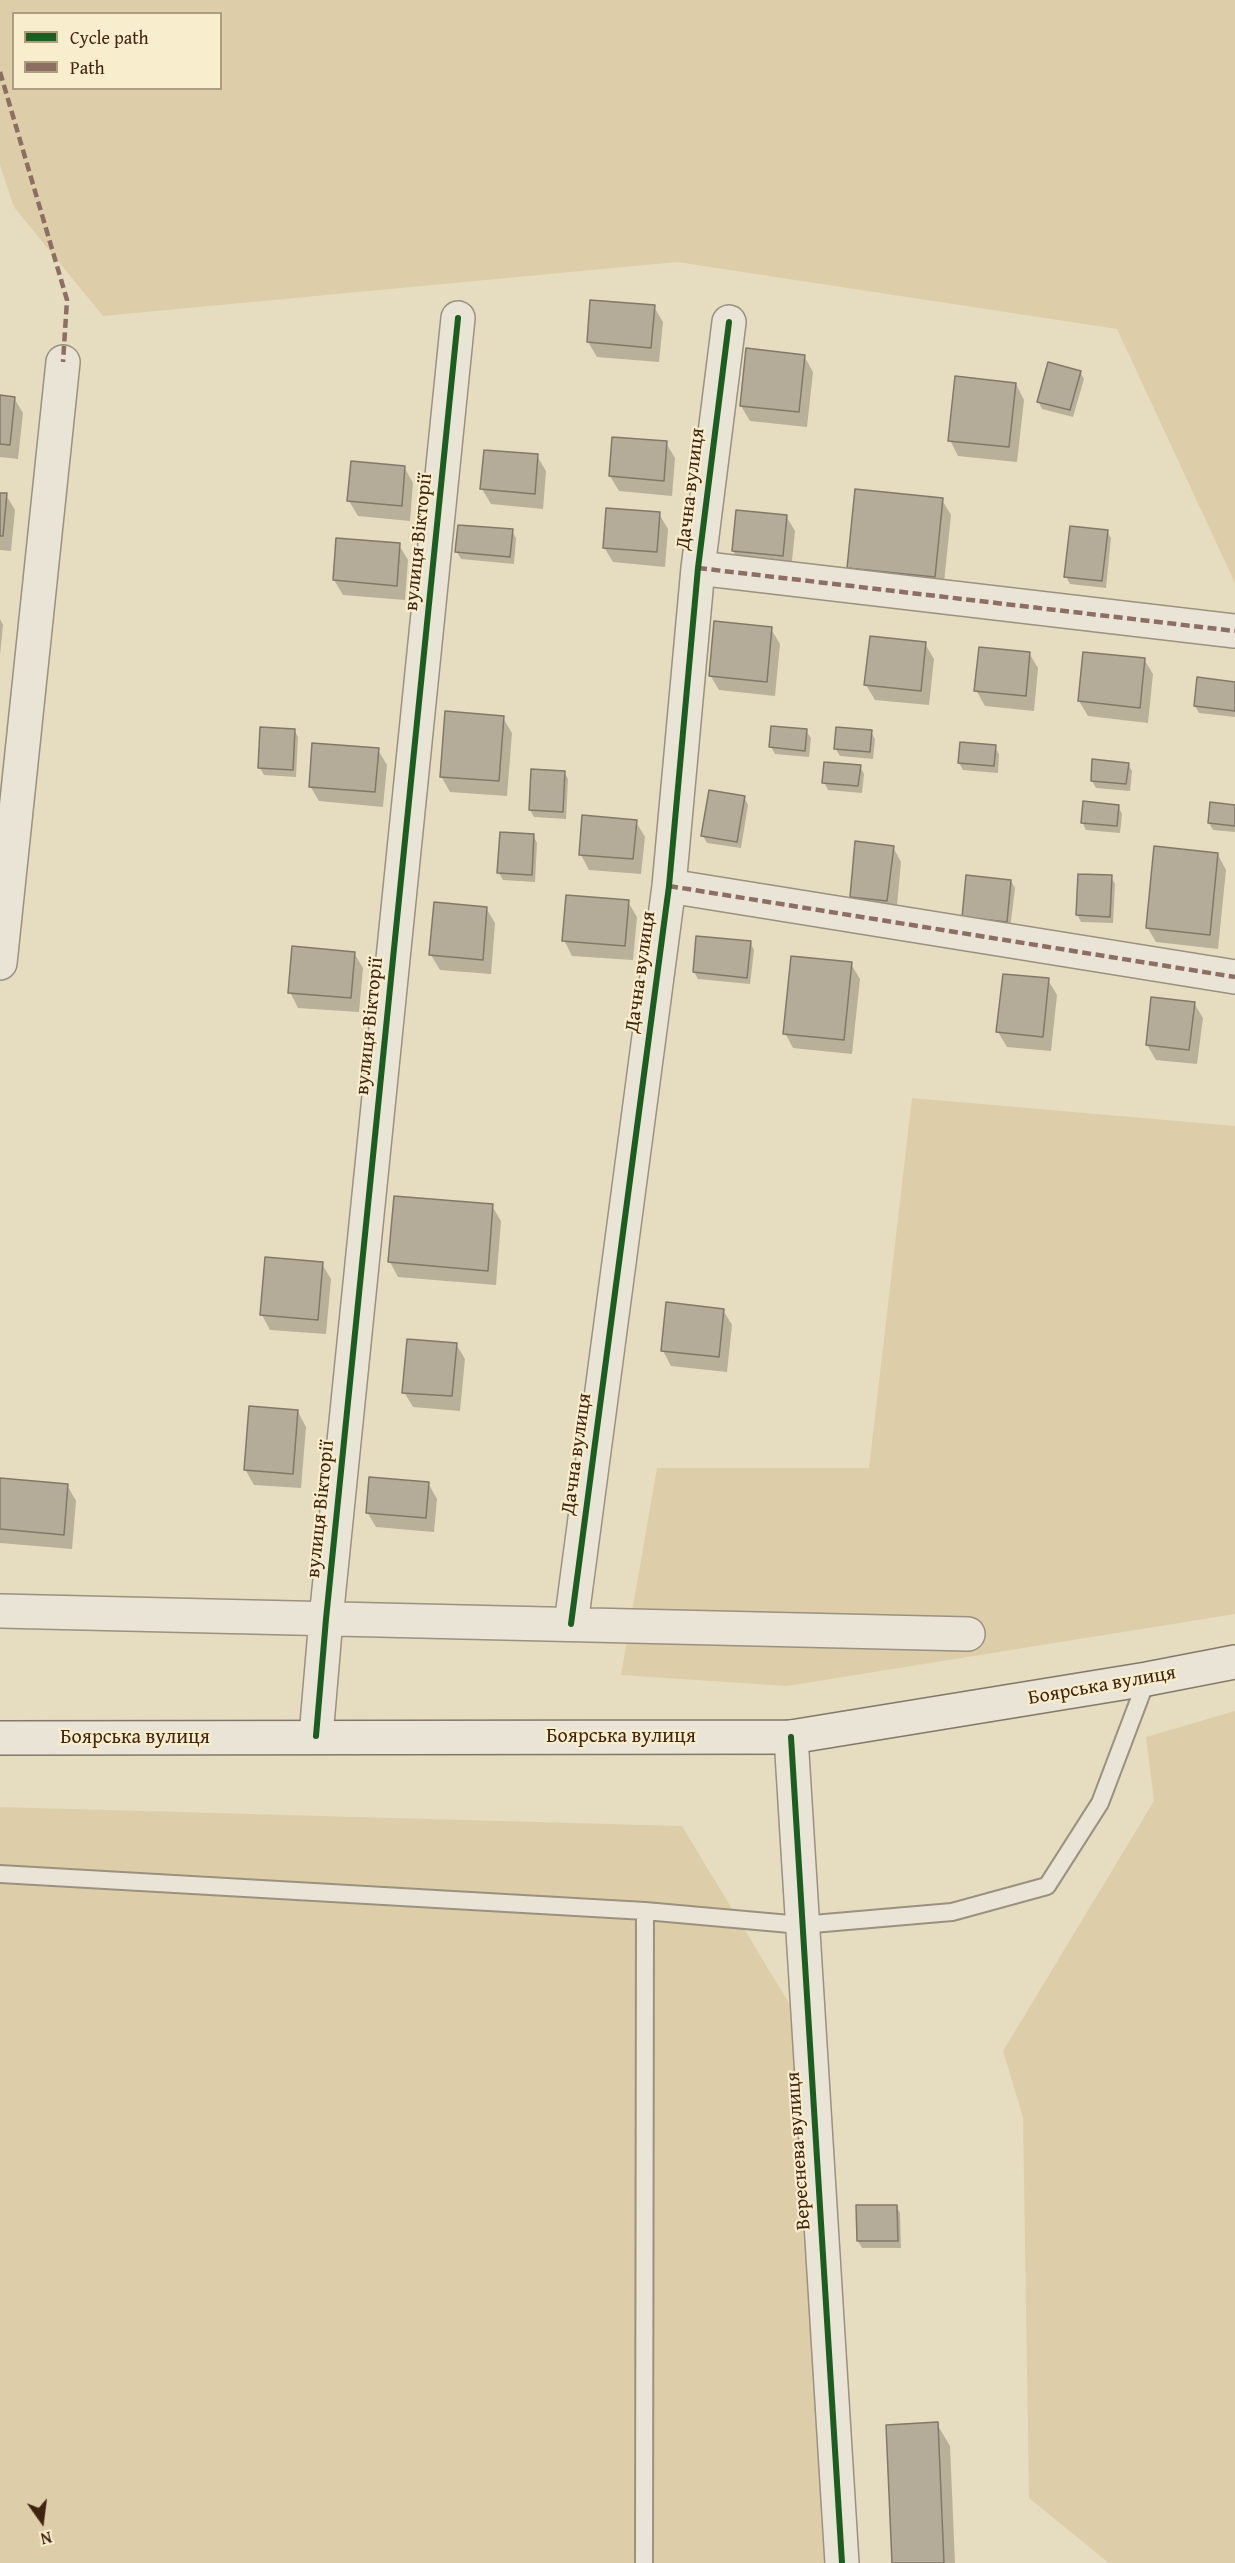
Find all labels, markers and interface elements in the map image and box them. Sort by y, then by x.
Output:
legend [12,12,222,90]
text: Cycle path [70,24,149,51]
text: Path [70,54,105,81]
street label: Дачна вулиця [672,427,710,551]
street label: вулиця Вікторії [400,472,438,612]
street label: Дачна вулиця [621,909,661,1035]
street label: вулиця Вікторії [351,956,389,1096]
street label: Дачна вулиця [557,1391,597,1517]
street label: вулиця Вікторії [302,1439,340,1579]
street label: Боярська вулиця [1026,1661,1178,1711]
street label: Боярська вулиця [546,1725,696,1749]
street label: Боярська вулиця [60,1726,210,1750]
street label: Вереснева вулиця [781,2071,817,2231]
north arrow [12,2491,72,2551]
text: N [38,2526,54,2551]

